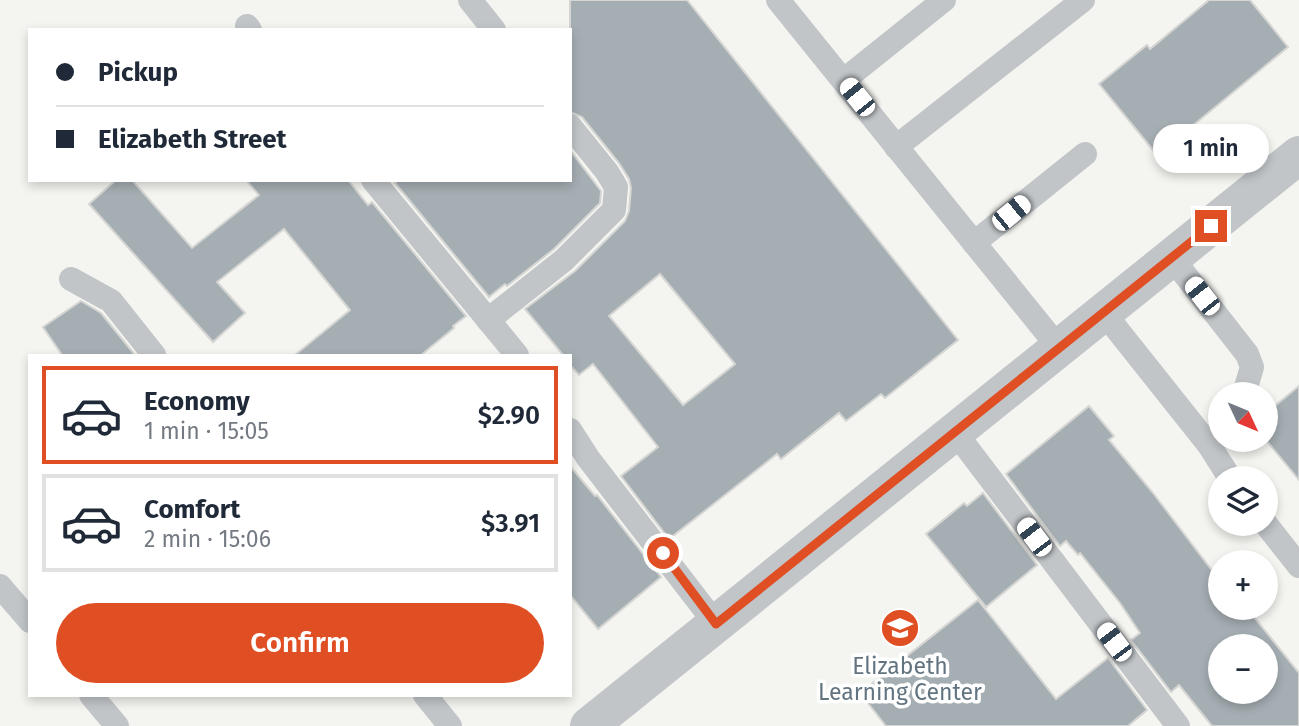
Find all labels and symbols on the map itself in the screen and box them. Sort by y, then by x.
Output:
car [836,74,879,120]
callout: 1 min [1153,124,1269,174]
car [989,192,1034,234]
route end [1195,210,1227,242]
car [1181,273,1224,319]
north arrow [1208,382,1278,452]
car [1013,514,1056,560]
route start [647,537,679,569]
school or university icon: Elizabeth Learning Center [879,607,921,649]
car [1093,619,1136,665]
place label: Elizabeth Learning Center [818,652,982,706]

